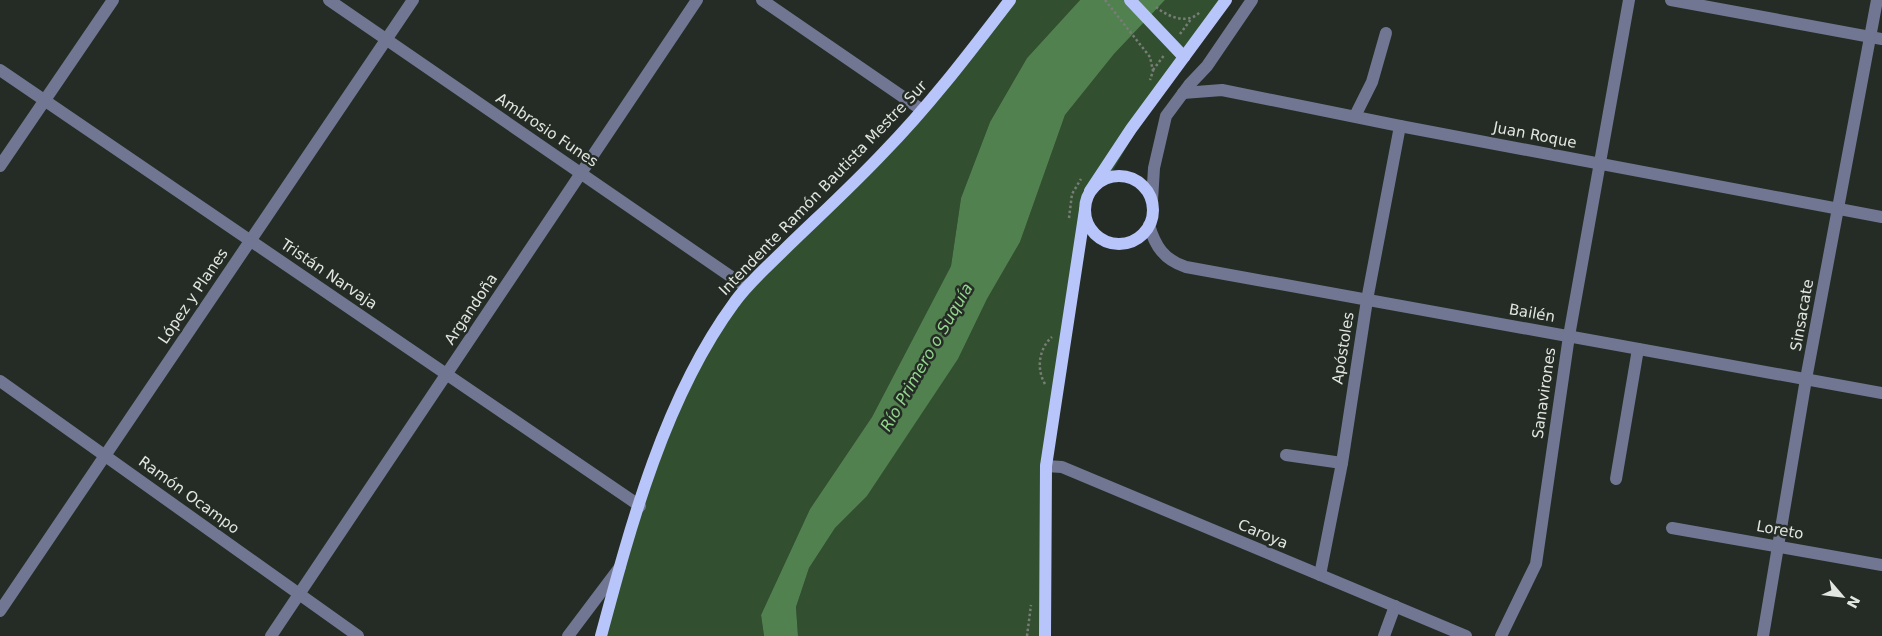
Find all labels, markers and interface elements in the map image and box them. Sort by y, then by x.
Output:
street label: Intendente Ramón Bautista Mestre Sur [715,76,931,299]
street label: Ambrosio Funes [493,89,602,171]
street label: Juan Roque [1491,118,1578,152]
street label: Tristán Narvaja [277,235,381,313]
street label: López y Planes [154,245,232,347]
street label: Argandoña [441,270,501,348]
street label: Sinsacate [1787,278,1817,352]
water label: Río Primero o Suquía [876,280,977,435]
street label: Bailén [1508,300,1556,326]
street label: Apóstoles [1328,310,1358,385]
street label: Sanavirones [1529,346,1559,440]
street label: Ramón Ocampo [135,452,243,538]
street label: Caroya [1235,515,1291,553]
street label: Loreto [1755,517,1805,543]
north arrow [1817,571,1867,621]
text: N [1844,593,1863,611]

